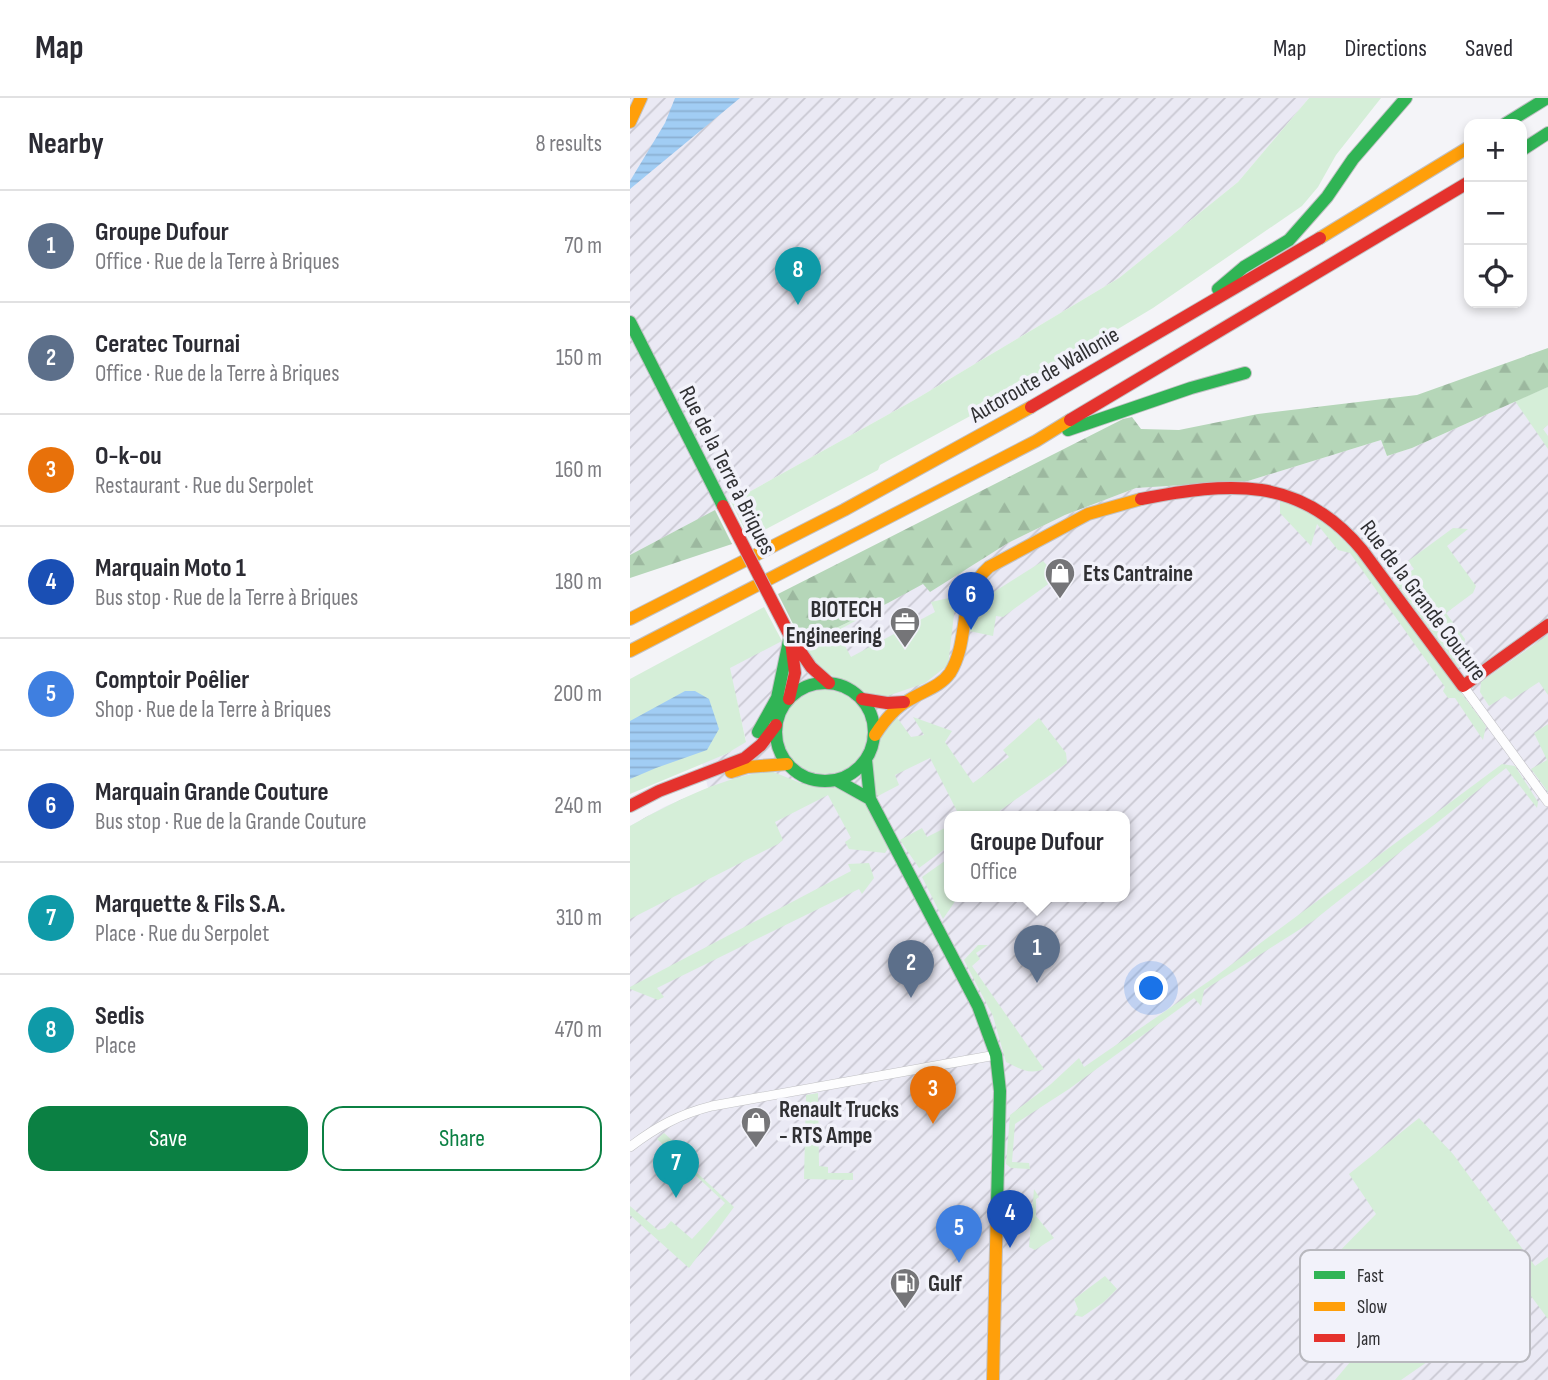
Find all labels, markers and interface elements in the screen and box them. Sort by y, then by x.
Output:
text: Map [35,28,84,68]
text: Map [1273,34,1306,63]
text: Directions [1344,34,1427,63]
text: Saved [1465,34,1513,63]
map controls [1464,119,1527,308]
button: + [1464,119,1527,182]
text: Nearby [28,126,104,162]
text: 8 results [536,130,602,158]
button: − [1464,182,1527,245]
text: Groupe Dufour [95,217,229,248]
text: 1 [46,232,56,260]
text: 70 m [564,232,602,260]
button: locate [1464,245,1527,308]
pin: 8 [775,247,821,305]
text: Office · Rue de la Terre à Briques [95,248,340,276]
street label: Autoroute de Wallonie [964,321,1124,430]
text: Ceratec Tournai [95,329,240,360]
text: 2 [46,344,56,372]
text: 150 m [556,344,602,372]
text: Office · Rue de la Terre à Briques [95,360,340,388]
street label: Rue de la Terre à Briques [673,381,782,559]
text: O-k-ou [95,441,162,472]
text: 3 [46,456,56,484]
text: 160 m [555,456,602,484]
text: Restaurant · Rue du Serpolet [95,472,313,500]
street label: Rue de la Grande Couture [1354,515,1493,686]
text: Marquain Moto 1 [95,553,246,584]
shop icon: Ets Cantraine [1043,556,1077,600]
place label: Ets Cantraine [1083,560,1193,588]
text: 4 [46,568,56,596]
text: 180 m [555,568,602,596]
pin: 6 [948,572,994,630]
text: Bus stop · Rue de la Terre à Briques [95,584,358,612]
place label: BIOTECH Engineering [786,596,882,650]
office icon: BIOTECH Engineering [888,605,922,649]
text: Comptoir Poêlier [95,665,249,696]
text: 5 [46,680,56,708]
text: 200 m [554,680,602,708]
text: Shop · Rue de la Terre à Briques [95,696,331,724]
text: Marquain Grande Couture [95,777,329,808]
text: 6 [46,792,56,820]
text: 240 m [554,792,602,820]
text: Bus stop · Rue de la Grande Couture [95,808,366,836]
popup [944,811,1130,902]
text: Groupe Dufour [970,827,1104,858]
text: Office [970,858,1017,886]
text: Marquette & Fils S.A. [95,889,286,920]
text: 7 [46,904,56,932]
text: 310 m [556,904,602,932]
text: Place · Rue du Serpolet [95,920,269,948]
pin: 1 [1014,925,1060,983]
pin: 2 [888,940,934,998]
your location [1134,971,1168,1005]
text: Sedis [95,1001,144,1032]
text: 8 [46,1016,56,1044]
text: 470 m [555,1016,602,1044]
text: Place [95,1032,136,1060]
pin: 3 [910,1066,956,1124]
place label: Renault Trucks - RTS Ampe [779,1096,899,1150]
shop icon: Renault Trucks - RTS Ampe [739,1105,773,1149]
button: Save [28,1106,308,1171]
button: Share [322,1106,602,1171]
pin: 7 [653,1140,699,1198]
pin: 4 [987,1190,1033,1248]
pin: 5 [936,1205,982,1263]
legend [1300,1250,1530,1362]
text: Fast [1357,1265,1384,1288]
fuel station icon: Gulf [888,1266,922,1310]
place label: Gulf [928,1270,963,1298]
text: Slow [1357,1296,1387,1319]
text: Jam [1356,1328,1380,1351]

